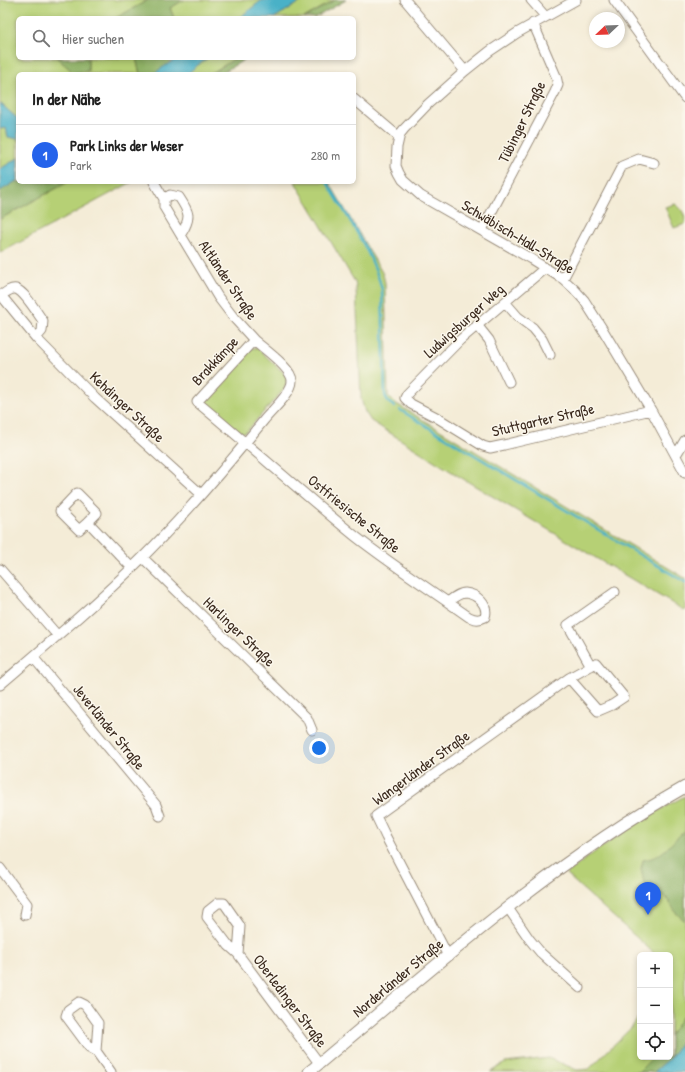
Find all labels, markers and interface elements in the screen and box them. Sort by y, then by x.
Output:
north arrow [589,12,625,48]
search box [16,16,356,60]
icon: search [30,27,52,49]
text: Hier suchen [62,28,124,49]
street label: Tübinger Straße [493,77,550,166]
text: In der Nähe [32,87,101,110]
text: Park Links der Weser [70,135,184,156]
text: 1 [43,146,47,164]
text: 280 m [311,146,340,164]
text: Park [70,156,92,174]
street label: Schwäbisch-Hall-Straße [458,195,579,279]
street label: Altländer Straße [194,236,263,324]
street label: Ludwigsburger Weg [419,279,509,363]
street label: Brakkämpe [186,331,243,390]
street label: Kehdinger Straße [85,366,169,447]
street label: Stuttgarter Straße [490,398,596,442]
street label: Ostfriesische Straße [303,470,405,558]
street label: Harlinger Straße [199,592,280,671]
street label: Jeverländer Straße [68,679,150,774]
street label: Wangerländer Straße [368,725,474,810]
your location [309,738,329,758]
pin: 1 [635,882,661,915]
street label: Norderländer Straße [348,933,448,1022]
street label: Oberledinger Straße [248,950,332,1052]
map controls [637,952,673,1060]
button: + [637,952,673,988]
button: − [637,988,673,1024]
button: locate [637,1024,673,1060]

